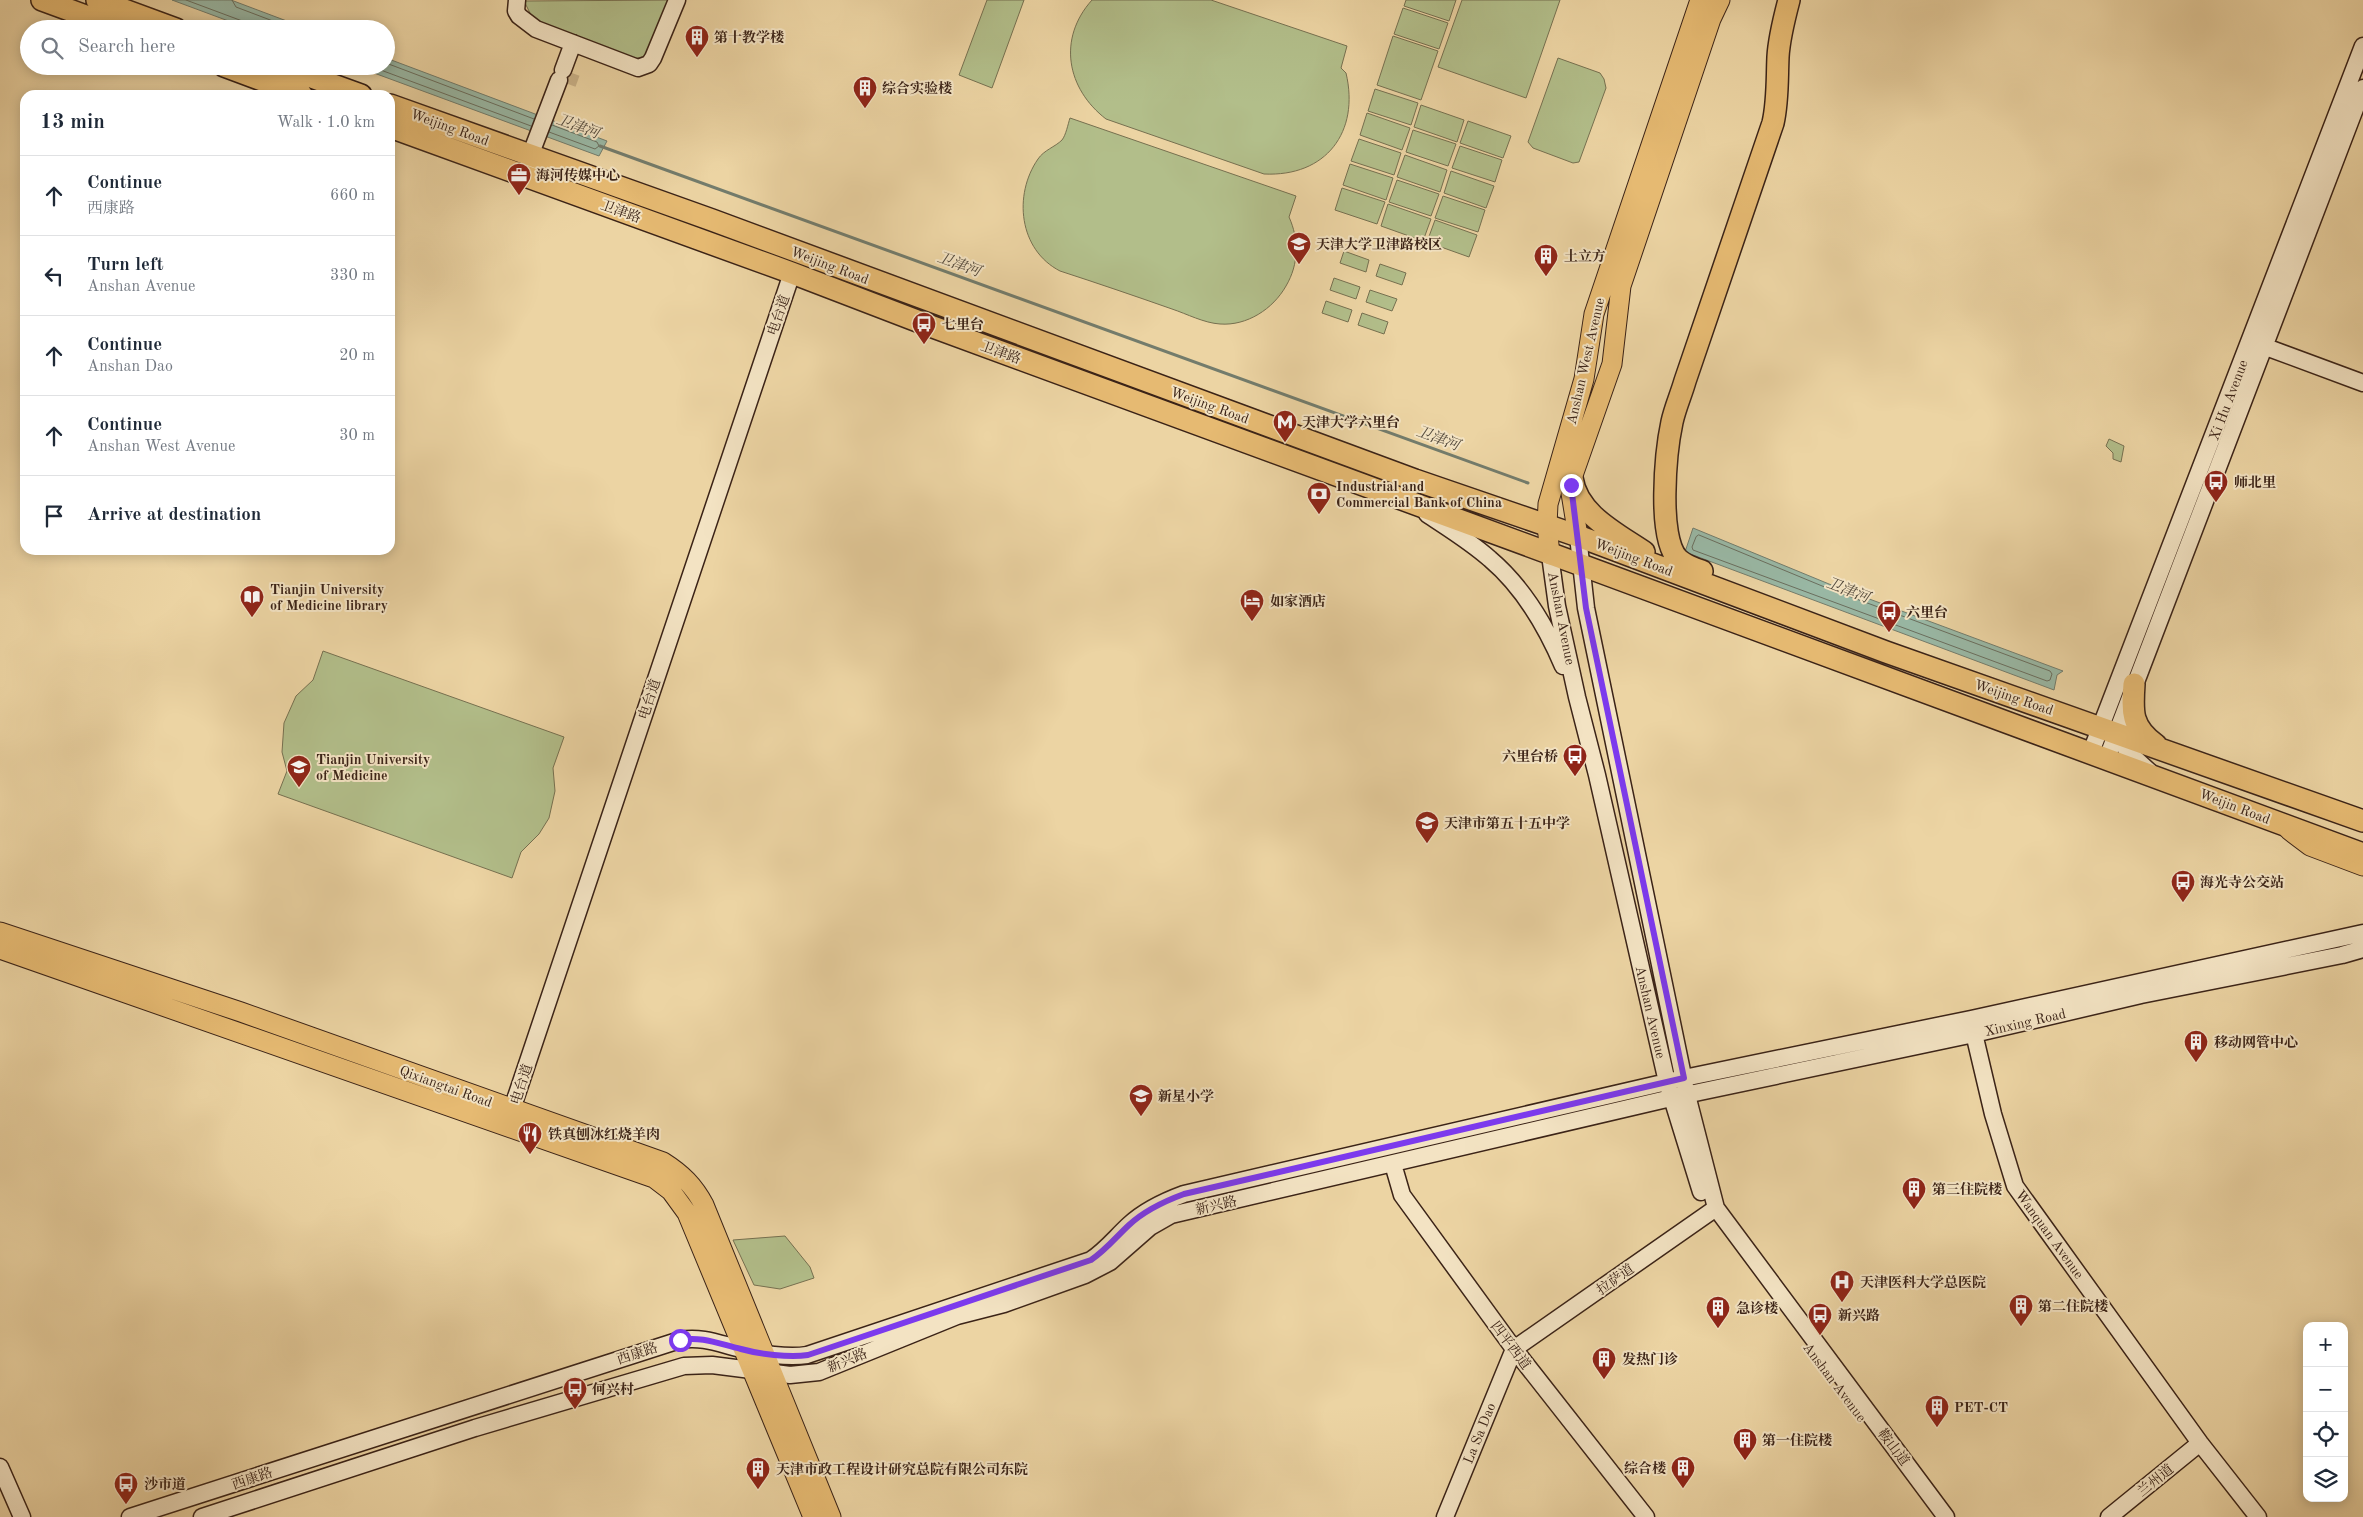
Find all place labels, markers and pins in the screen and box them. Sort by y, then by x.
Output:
building icon: 第十教学楼 [684,24,710,58]
place label: 第十教学楼 [714,30,784,45]
building icon: 综合实验楼 [852,75,878,109]
place label: 综合实验楼 [882,80,952,96]
office icon: 海河传媒中心 [506,162,532,196]
place label: 海河传媒中心 [536,167,620,183]
school or university icon: 天津大学卫津路校区 [1286,231,1312,265]
place label: 天津大学卫津路校区 [1316,237,1442,252]
building icon: 土立方 [1533,243,1559,277]
place label: 土立方 [1564,249,1606,264]
bus stop icon: 七里台 [911,311,937,345]
place label: 七里台 [942,317,984,332]
metro station icon: 天津大学六里台 [1272,409,1298,443]
place label: 天津大学六里台 [1302,415,1400,430]
bus stop icon: 师北里 [2203,469,2229,503]
place label: 师北里 [2234,475,2276,490]
place label: Industrial and Commercial Bank of China [1336,480,1502,510]
bank icon: Industrial and Commercial Bank of China [1306,481,1332,515]
place label: Tianjin University of Medicine library [270,583,388,613]
library icon: Tianjin University of Medicine library [239,584,265,618]
hotel icon: 如家酒店 [1239,588,1265,622]
place label: 如家酒店 [1270,593,1326,609]
bus stop icon: 六里台 [1876,599,1902,633]
place label: 六里台 [1906,605,1948,620]
bus stop icon: 六里台桥 [1562,743,1588,777]
place label: 六里台桥 [1502,749,1558,764]
place label: Tianjin University of Medicine [316,753,430,783]
school or university icon: Tianjin University of Medicine [286,754,312,788]
school or university icon: 天津市第五十五中学 [1414,810,1440,844]
place label: 天津市第五十五中学 [1444,816,1570,831]
bus stop icon: 海光寺公交站 [2170,869,2196,903]
place label: 海光寺公交站 [2200,874,2284,890]
building icon: 移动网管中心 [2183,1029,2209,1063]
place label: 移动网管中心 [2214,1034,2298,1050]
school or university icon: 新星小学 [1128,1083,1154,1117]
place label: 新星小学 [1158,1089,1214,1104]
restaurant icon: 铁真刨冰红烧羊肉 [517,1121,543,1155]
place label: 铁真刨冰红烧羊肉 [548,1127,660,1142]
building icon: 第三住院楼 [1901,1176,1927,1210]
place label: 第三住院楼 [1932,1182,2002,1197]
hospital icon: 天津医科大学总医院 [1829,1269,1855,1303]
place label: 天津医科大学总医院 [1860,1275,1986,1290]
building icon: 第二住院楼 [2008,1293,2034,1327]
building icon: 急诊楼 [1705,1295,1731,1329]
place label: 第二住院楼 [2038,1299,2108,1314]
place label: 急诊楼 [1736,1300,1778,1316]
bus stop icon: 新兴路 [1807,1302,1833,1336]
place label: 新兴路 [1838,1308,1880,1323]
building icon: 发热门诊 [1591,1346,1617,1380]
place label: 发热门诊 [1622,1351,1678,1367]
bus stop icon: 何兴村 [562,1376,588,1410]
place label: 何兴村 [592,1382,634,1397]
building icon: PET-CT [1924,1394,1950,1428]
place label: PET-CT [1954,1401,2008,1415]
building icon: 第一住院楼 [1732,1427,1758,1461]
place label: 第一住院楼 [1762,1433,1832,1448]
building icon: 综合楼 [1670,1455,1696,1489]
building icon: 天津市政工程设计研究总院有限公司东院 [745,1456,771,1490]
place label: 天津市政工程设计研究总院有限公司东院 [776,1461,1028,1477]
place label: 综合楼 [1624,1461,1666,1476]
bus stop icon: 沙市道 [113,1471,139,1505]
place label: 沙市道 [144,1476,186,1492]

